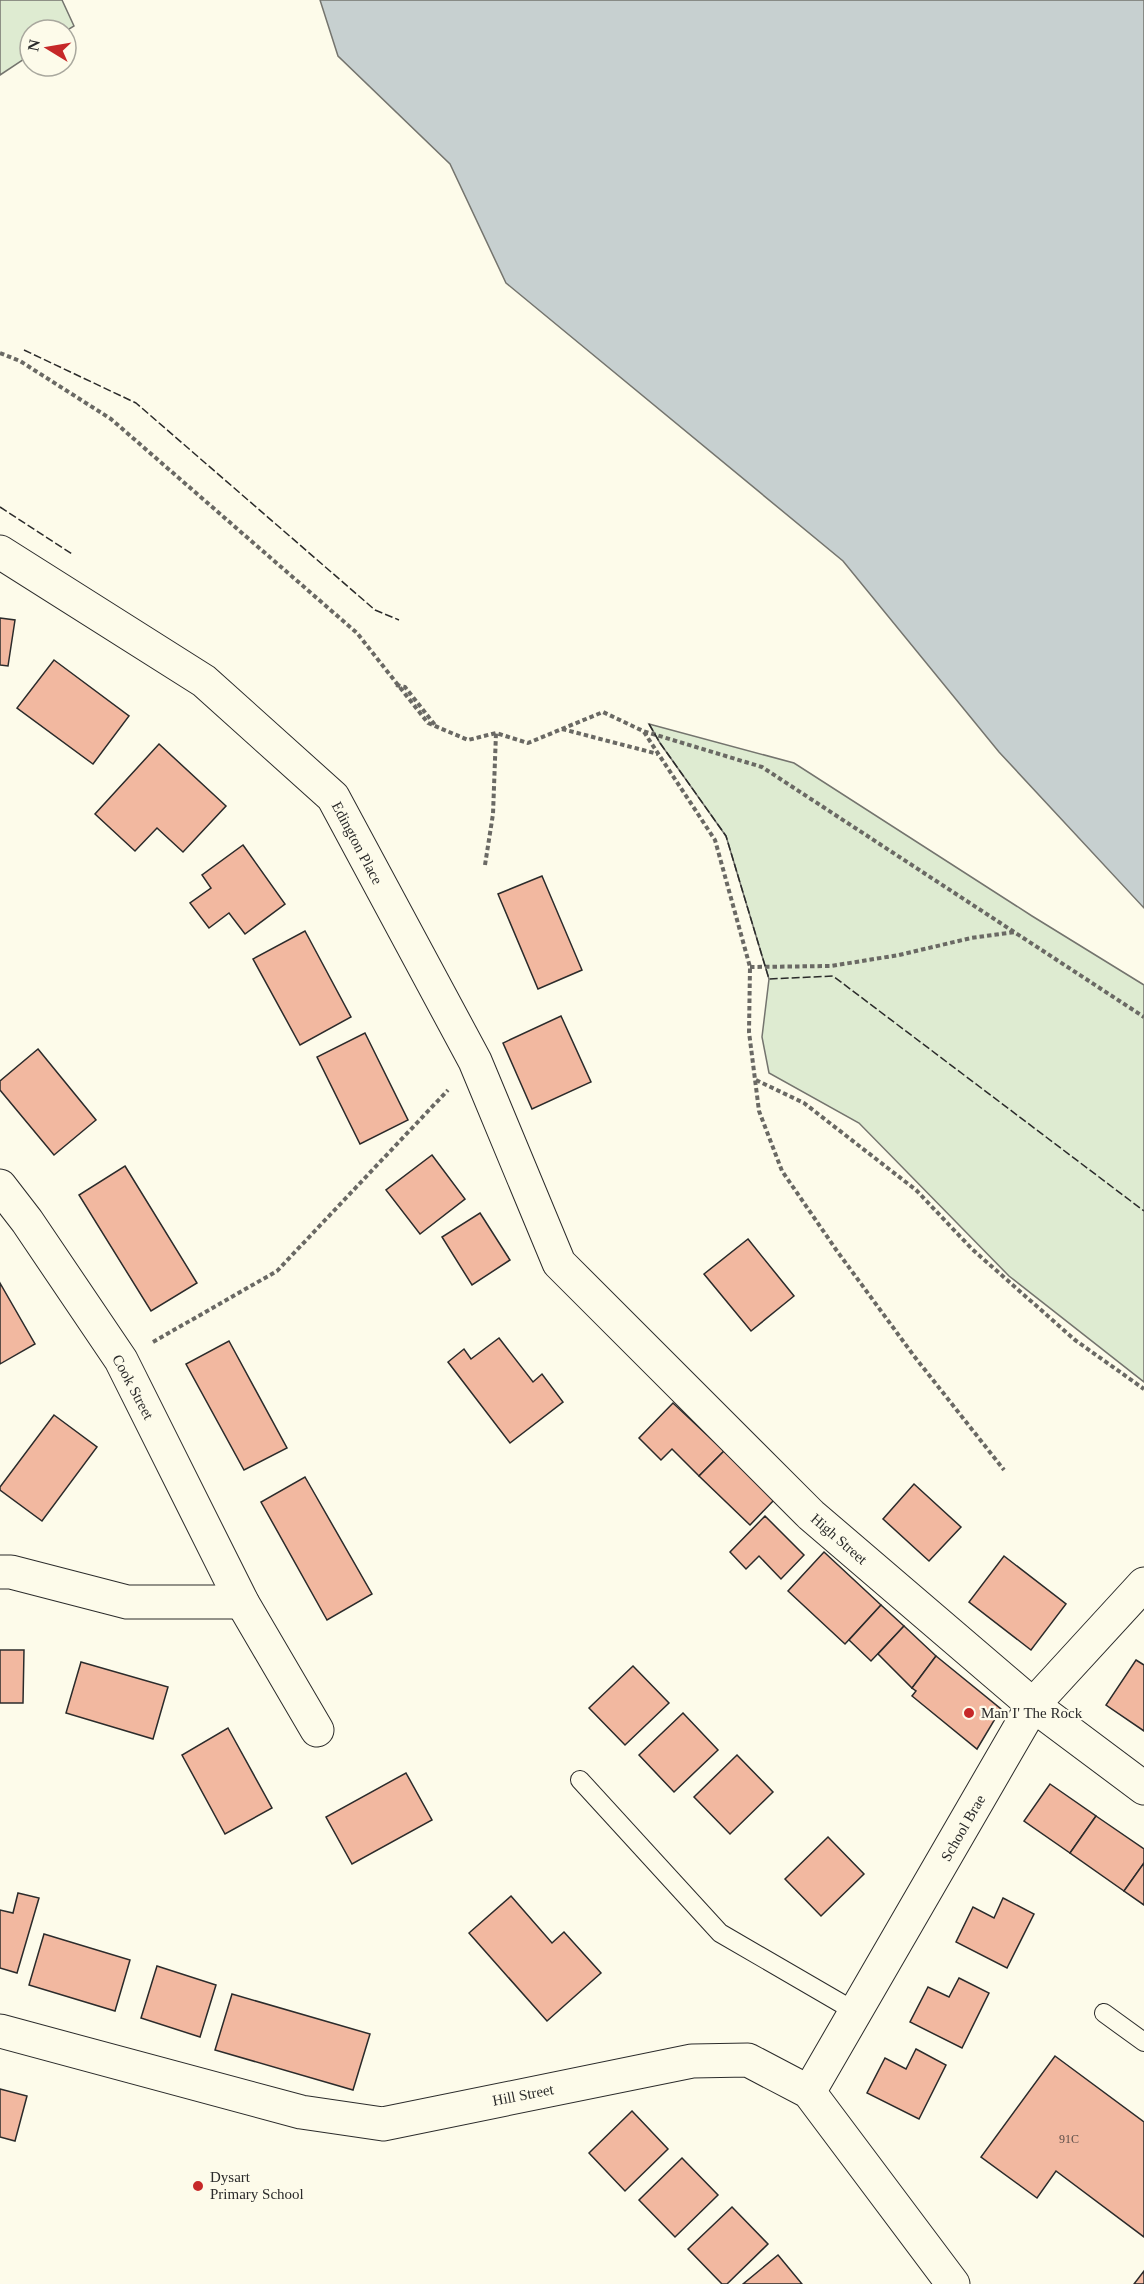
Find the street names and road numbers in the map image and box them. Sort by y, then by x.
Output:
street label: Edington Place [329,799,386,887]
street label: Cook Street [109,1352,157,1423]
street label: High Street [808,1510,871,1568]
street label: School Brae [938,1792,989,1864]
street label: Hill Street [491,2081,556,2109]

